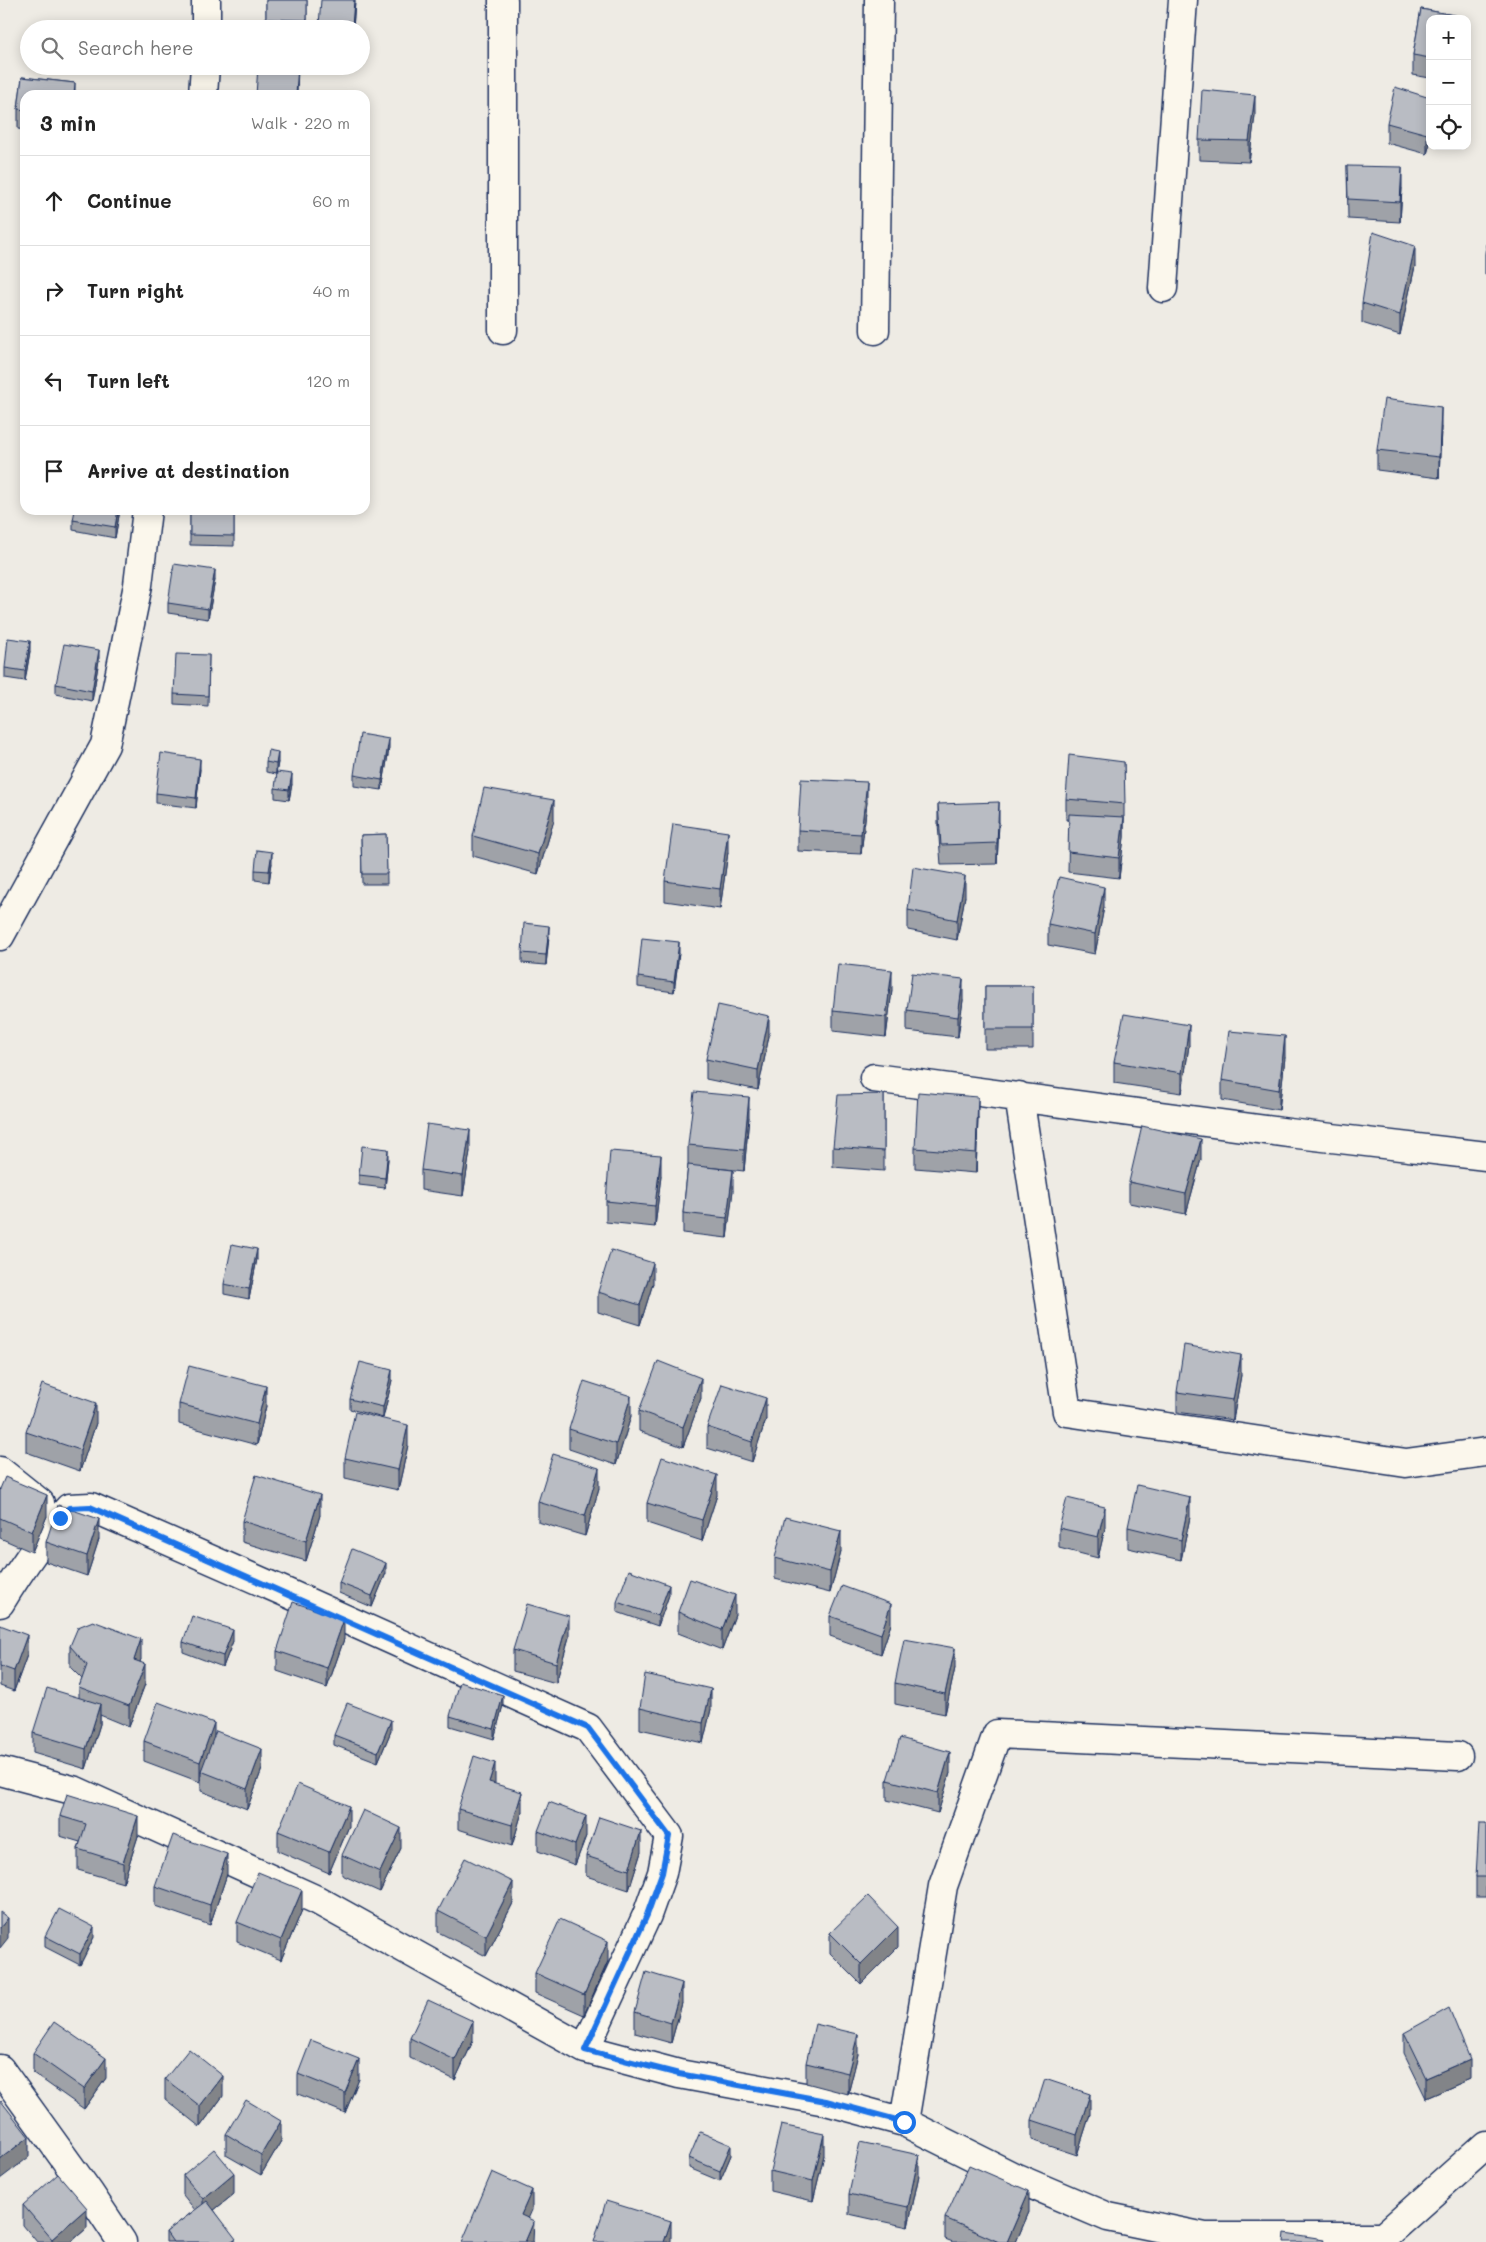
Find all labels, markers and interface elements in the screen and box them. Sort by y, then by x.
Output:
map controls [1426,15,1471,150]
button: + [1426,15,1471,60]
search box [20,20,370,75]
icon: search [38,34,66,62]
text: Search here [78,35,194,60]
button: − [1426,60,1471,105]
button: locate [1426,105,1471,150]
text: 3 min [40,109,96,136]
text: Walk · 220 m [251,112,350,133]
icon: ahead [40,187,68,215]
text: Continue [87,188,172,213]
text: 60 m [313,190,350,211]
icon: right [40,277,68,305]
text: Turn right [87,278,184,303]
text: 40 m [313,280,350,301]
icon: left [40,367,68,395]
text: Turn left [87,368,170,393]
text: 120 m [306,370,350,391]
icon: arrive [40,457,68,485]
text: Arrive at destination [87,458,290,483]
route end [49,1507,72,1530]
route start [893,2111,916,2134]

